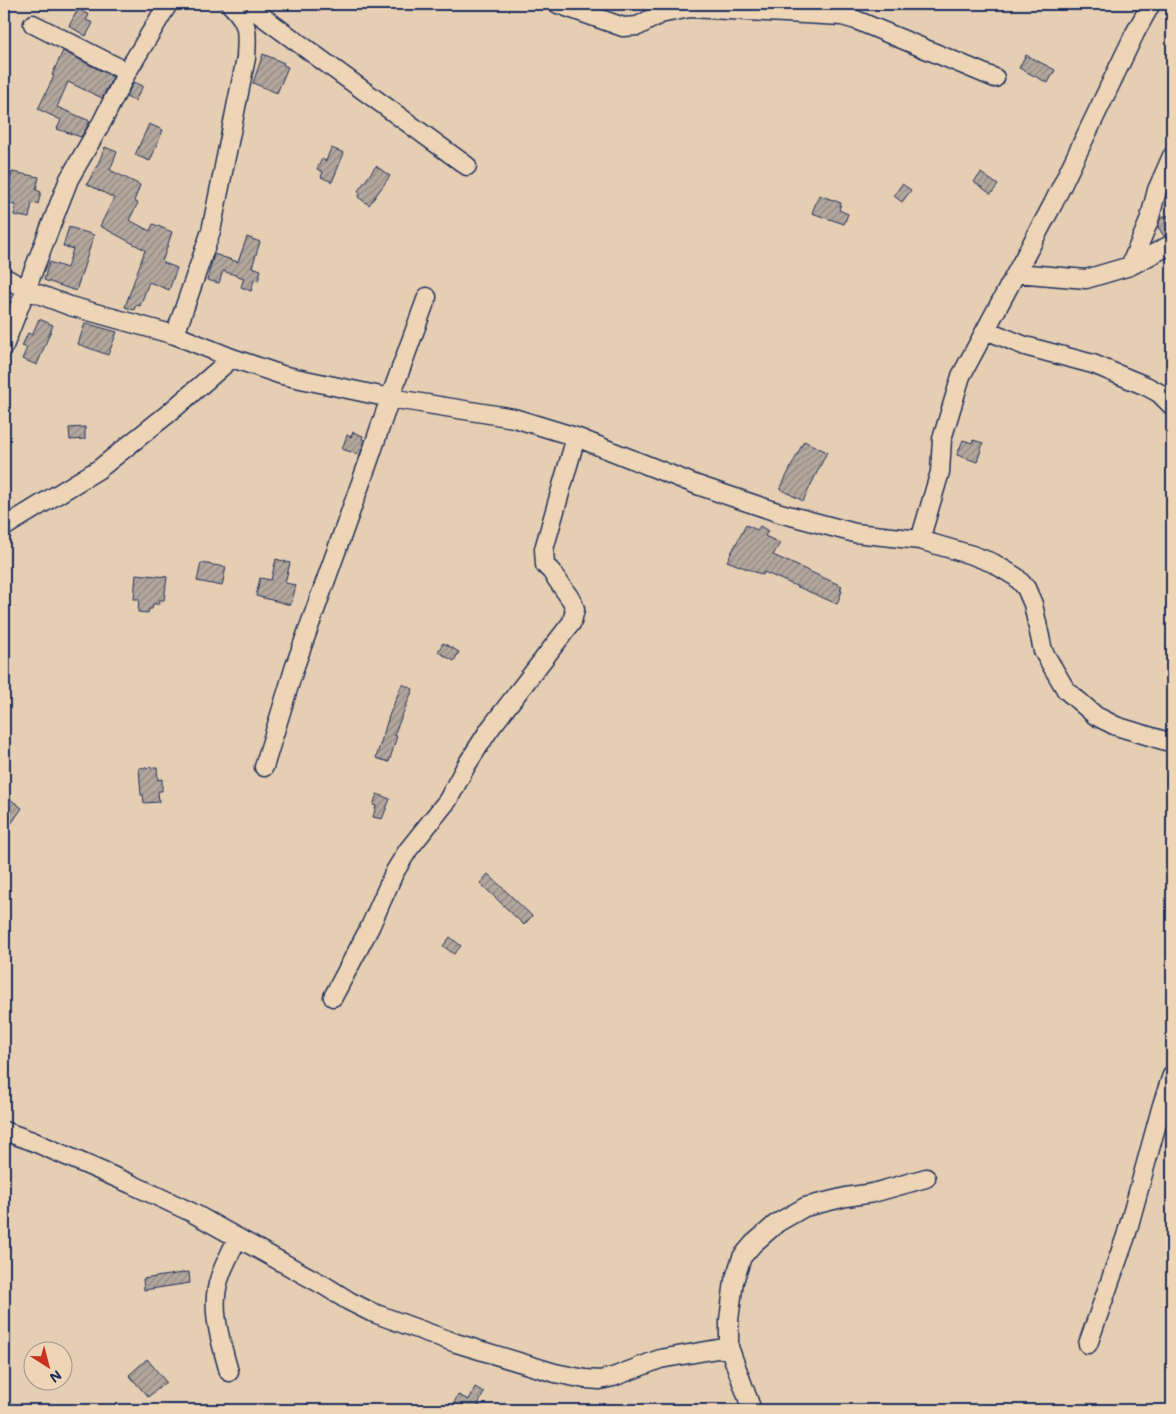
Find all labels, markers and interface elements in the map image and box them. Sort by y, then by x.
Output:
north arrow [22,1342,72,1392]
text: N [46,1366,66,1388]

